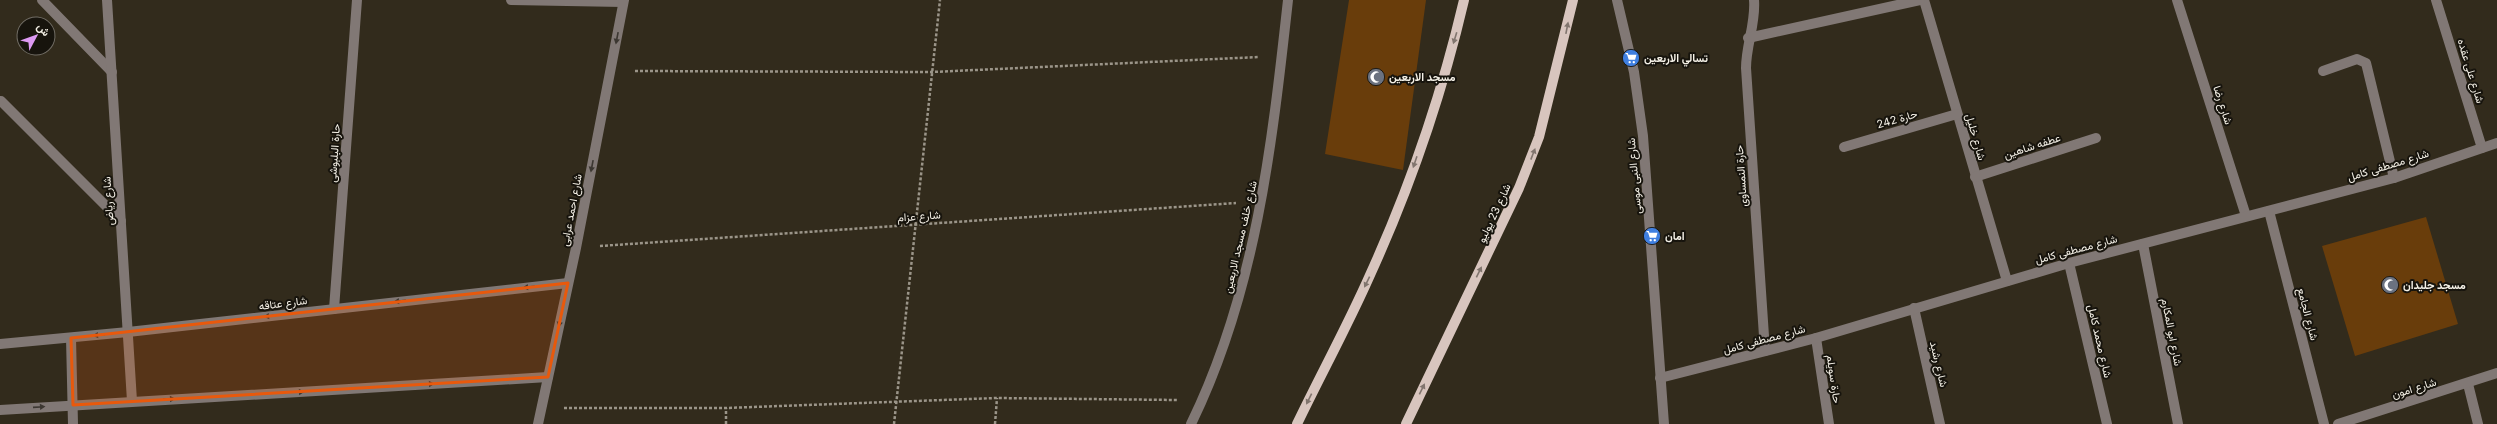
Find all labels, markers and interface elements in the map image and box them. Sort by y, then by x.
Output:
north arrow [16,16,56,56]
text: ش [34,20,53,39]
one-way arrow [1565,22,1571,34]
one-way arrow [613,32,619,44]
one-way arrow [1452,32,1458,44]
street label: شارع على عقده [2454,37,2488,106]
supermarket icon: تسالي الاربعين [1621,48,1641,68]
place label: تسالي الاربعين [1644,51,1709,67]
mosque icon: مسجد الاربعين [1366,67,1386,87]
place label: مسجد الاربعين [1389,70,1455,84]
street label: شارع رضا [2209,84,2236,127]
street label: حارة 242 [1875,107,1919,131]
street label: شارع خليل [1962,112,1989,162]
street label: حارة البلبوشى [325,123,343,183]
street label: عطفه شاهين [2002,130,2062,162]
street label: شارع النبى موسى [1624,137,1645,215]
street label: حارة النمساوى [1732,145,1750,207]
street label: شارع مصطفى كامل [2345,146,2431,185]
one-way arrow [1530,147,1536,159]
one-way arrow [1412,156,1418,168]
one-way arrow [589,160,595,172]
street label: شارع احمد عرابى [557,172,586,248]
street label: شارع رياض [99,176,118,226]
street label: شارع خلف مسجد الاربعين [1220,179,1261,295]
street label: شارع 23 يوليو [1474,181,1515,245]
street label: شارع عزام [897,207,942,225]
supermarket icon: امان [1642,226,1662,246]
place label: امان [1665,229,1685,243]
street label: شارع مصطفى كامل [2033,231,2119,268]
one-way arrow [1476,266,1482,277]
mosque icon: مسجد جليدان [2380,275,2400,295]
one-way arrow [1364,276,1370,288]
place label: مسجد جليدان [2403,278,2466,292]
one-way arrow [523,284,535,290]
street label: شارع الجامع [2293,286,2322,342]
street label: شارع عتاقه [258,293,309,314]
street label: شارع ابو المكارم [2158,297,2186,368]
one-way arrow [394,298,406,305]
street label: شارع محمد كامل [2084,303,2115,380]
one-way arrow [264,313,276,319]
one-way arrow [556,314,562,327]
street label: شارع مصطفى كامل [1721,321,1807,358]
one-way arrow [93,332,106,338]
street label: شارع رشيد [1926,340,1951,389]
street label: حارة سويلم [1823,354,1844,404]
street label: شارع امون [2390,374,2439,402]
one-way arrow [422,381,435,387]
one-way arrow [1419,383,1425,395]
one-way arrow [292,388,304,395]
one-way arrow [1306,393,1312,404]
one-way arrow [163,396,175,403]
one-way arrow [33,404,45,411]

